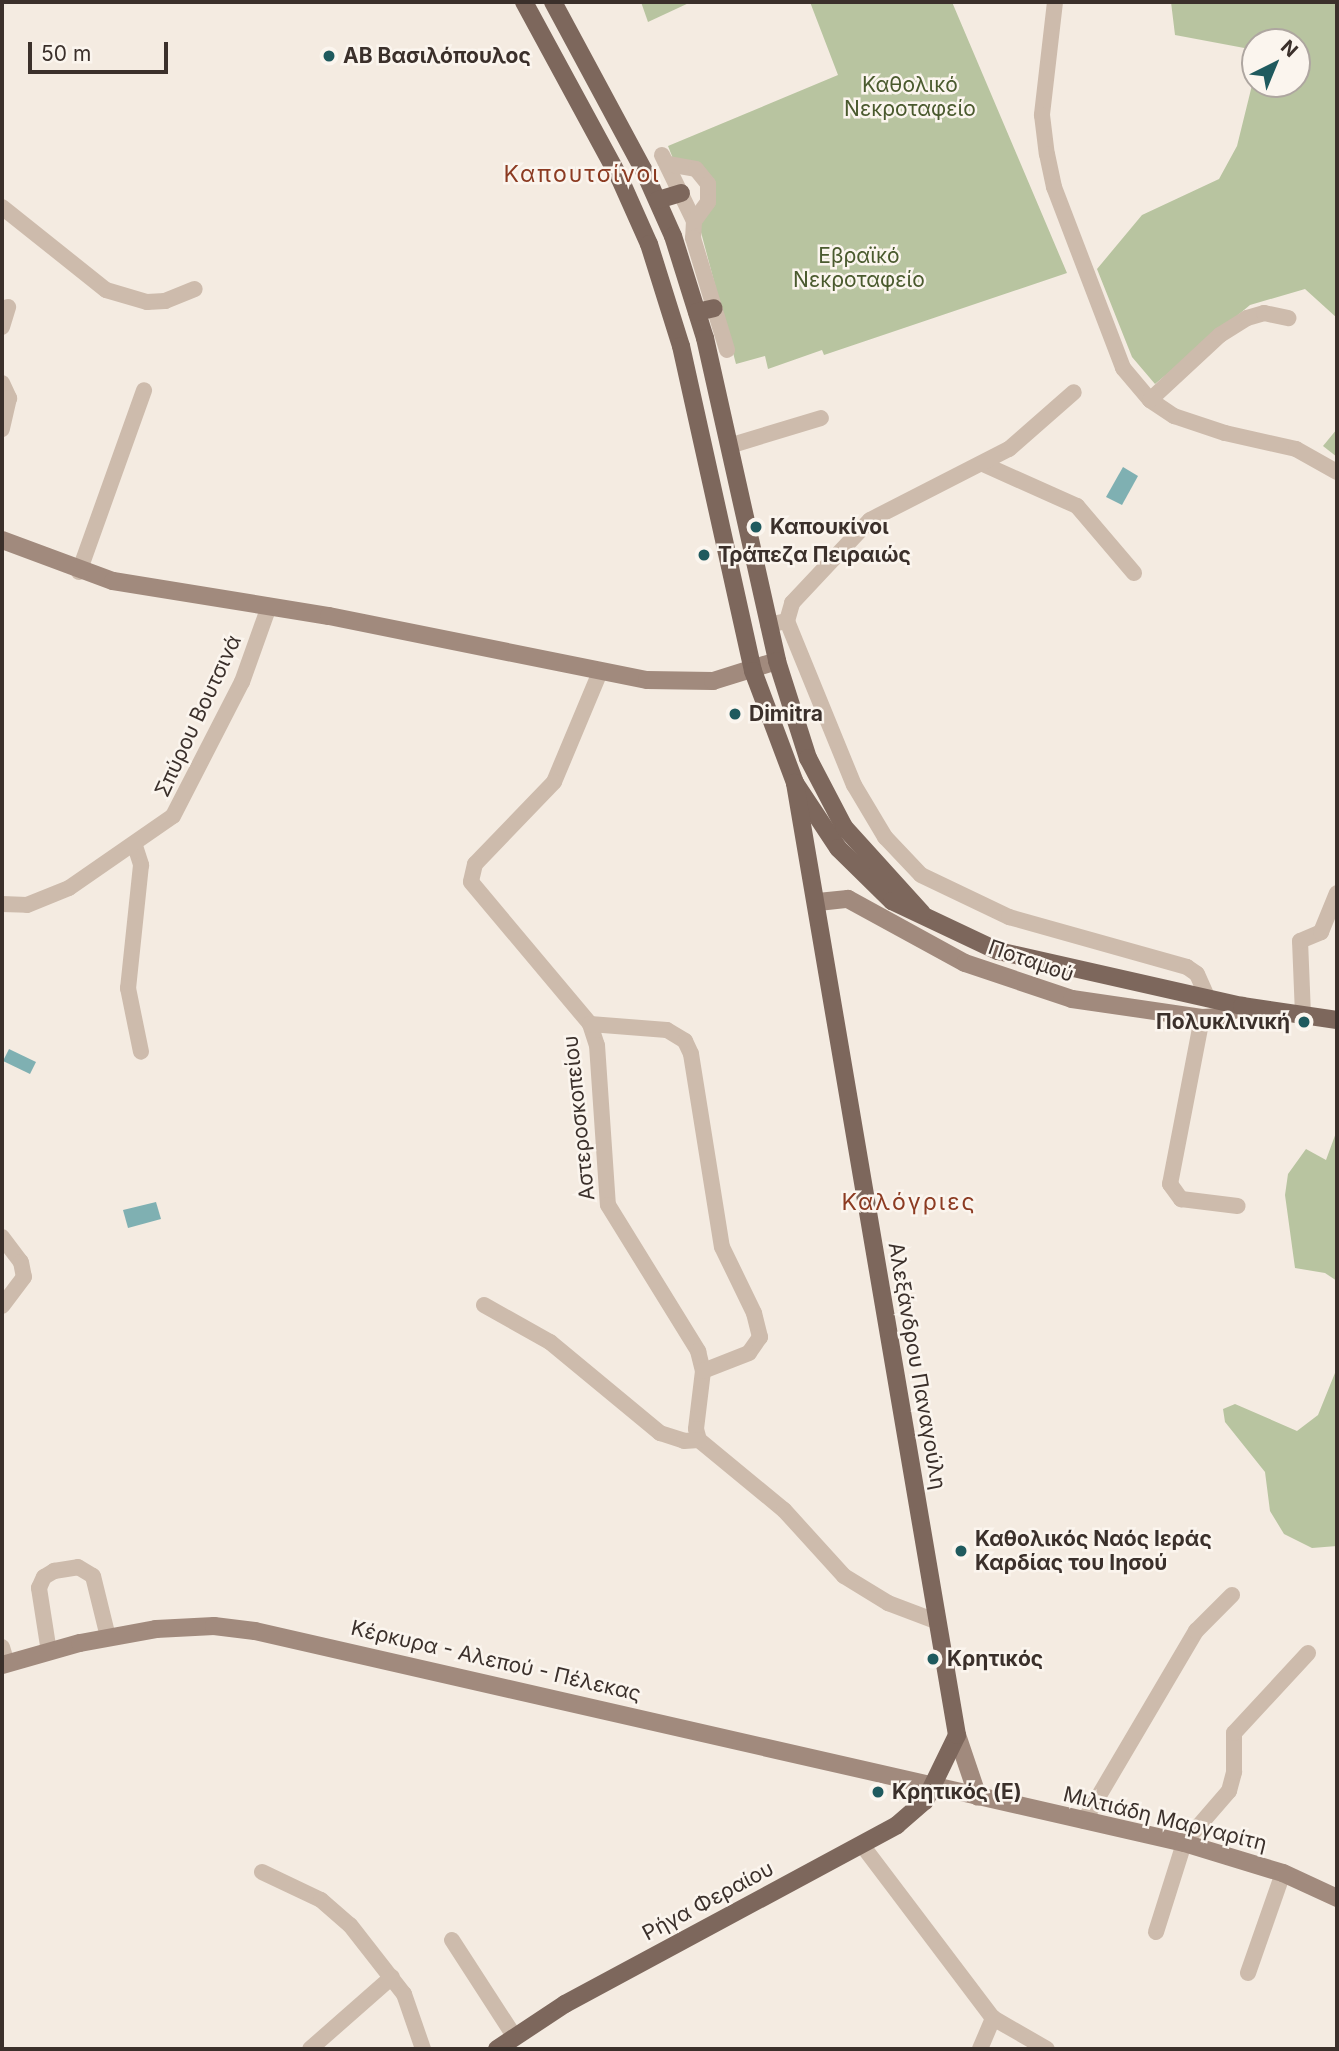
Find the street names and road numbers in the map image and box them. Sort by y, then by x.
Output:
street label: Σπύρου Βουτσινά [149,631,247,801]
street label: Ποταμού [985,935,1077,987]
street label: Αστεροσκοπείου [558,1034,600,1202]
street label: Αλεξάνδρου Παναγούλη [883,1240,951,1492]
street label: Κέρκυρα - Αλεπού - Πέλεκας [349,1615,643,1707]
street label: Μιλτιάδη Μαργαρίτη [1061,1781,1269,1857]
street label: Ρήγα Φεραίου [638,1856,778,1946]

